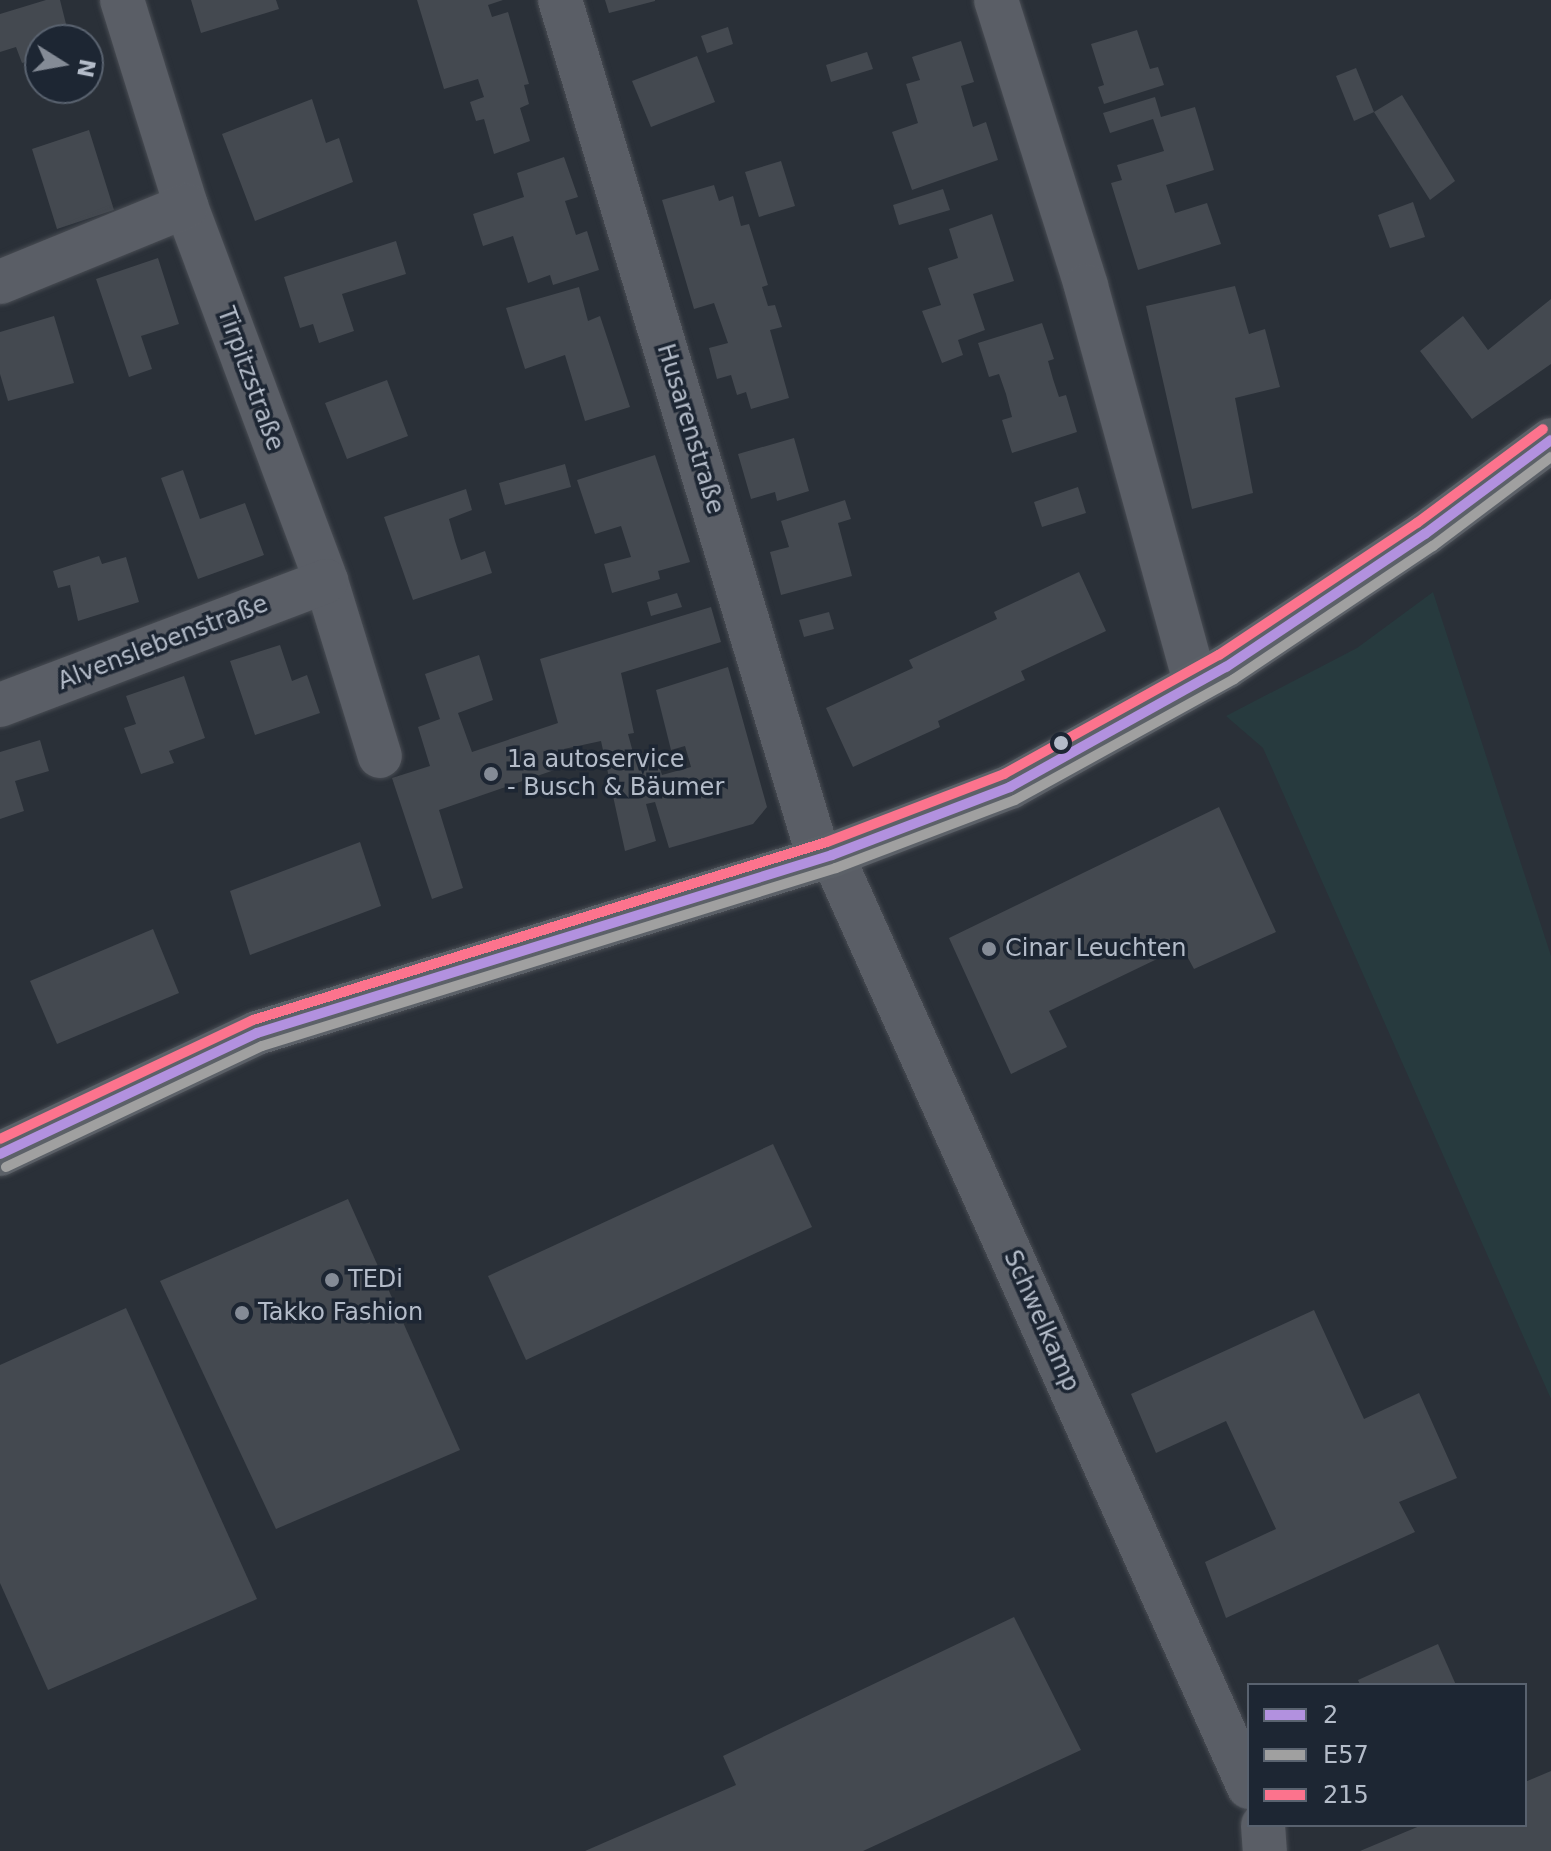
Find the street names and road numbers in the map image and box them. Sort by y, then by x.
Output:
street label: Tirpitzstraße [211,303,289,455]
street label: Husarenstraße [650,341,730,517]
street label: Alvenslebenstraße [54,590,272,696]
street label: Schwelkamp [997,1246,1085,1396]

